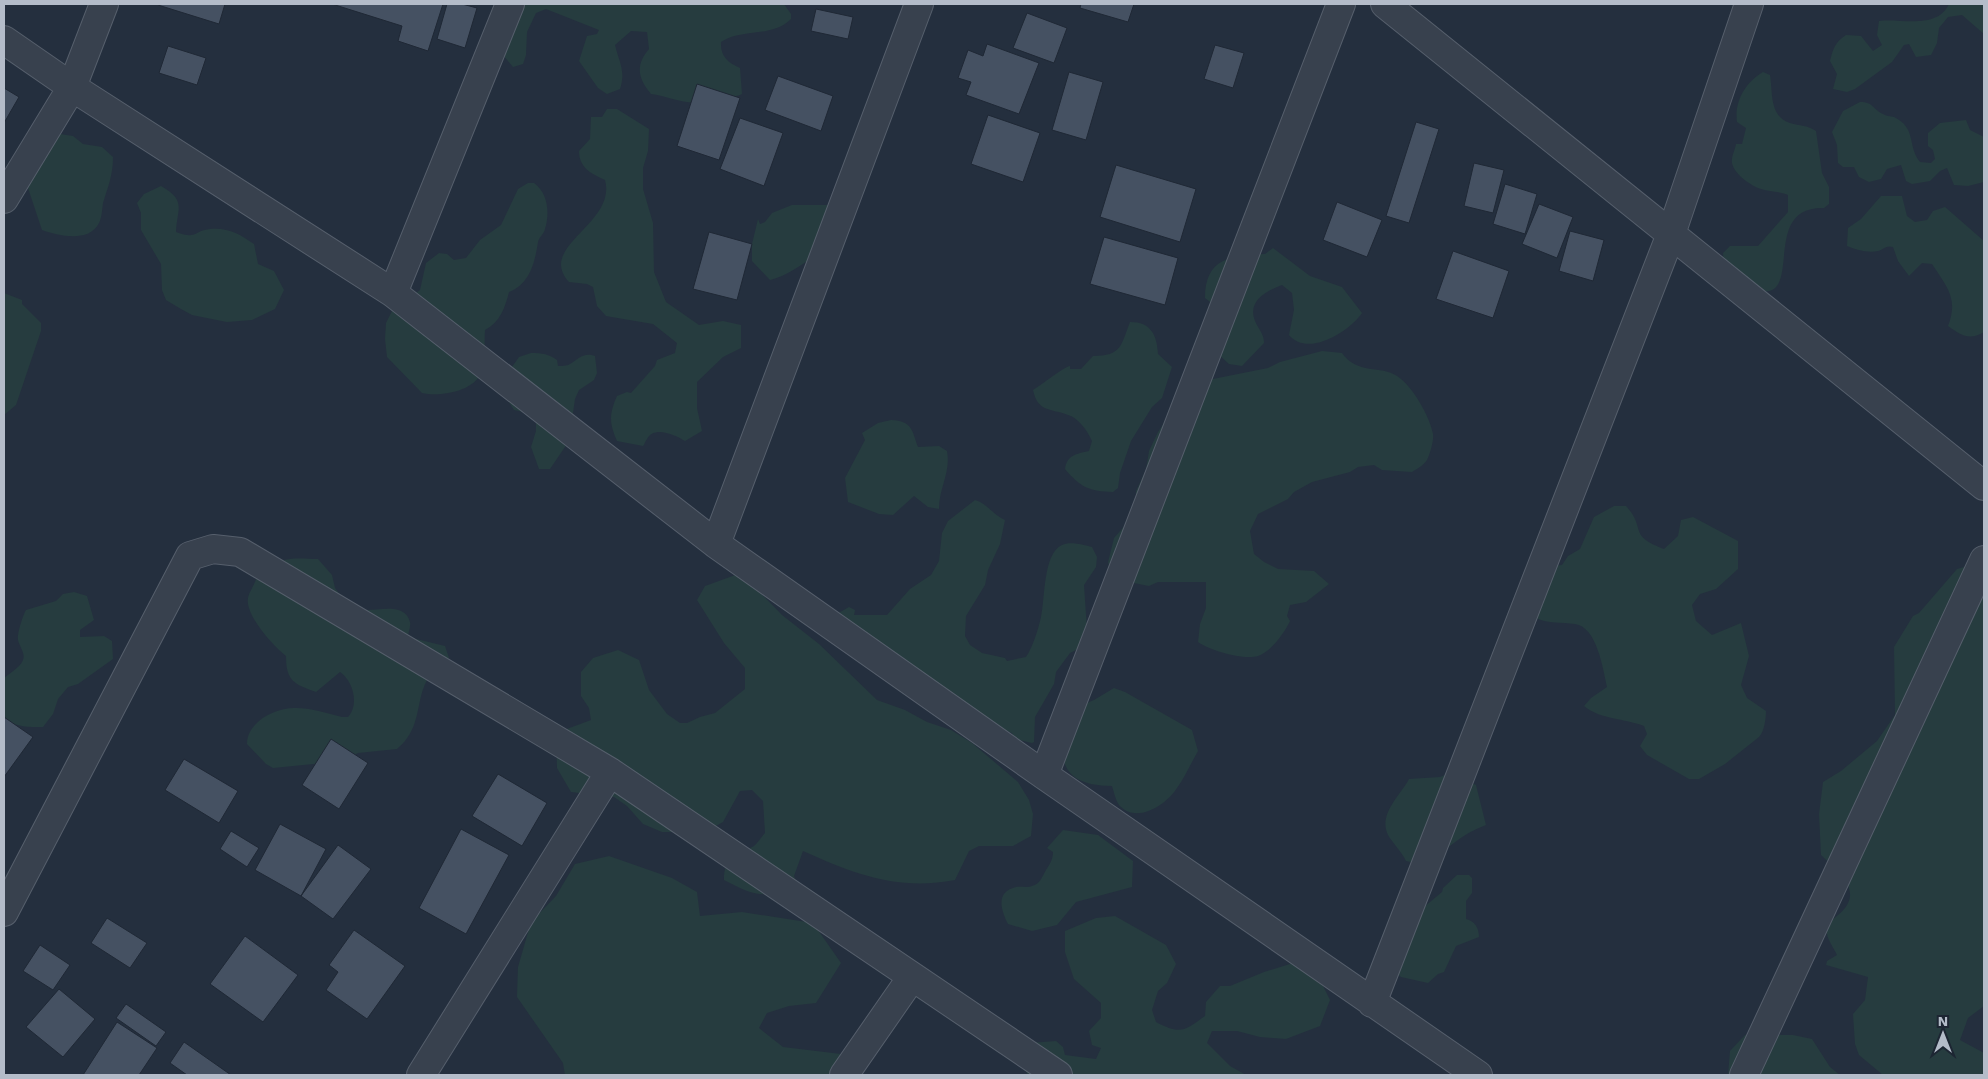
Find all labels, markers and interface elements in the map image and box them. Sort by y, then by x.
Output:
north arrow [1918,1009,1968,1059]
text: N [1938,1013,1948,1029]

